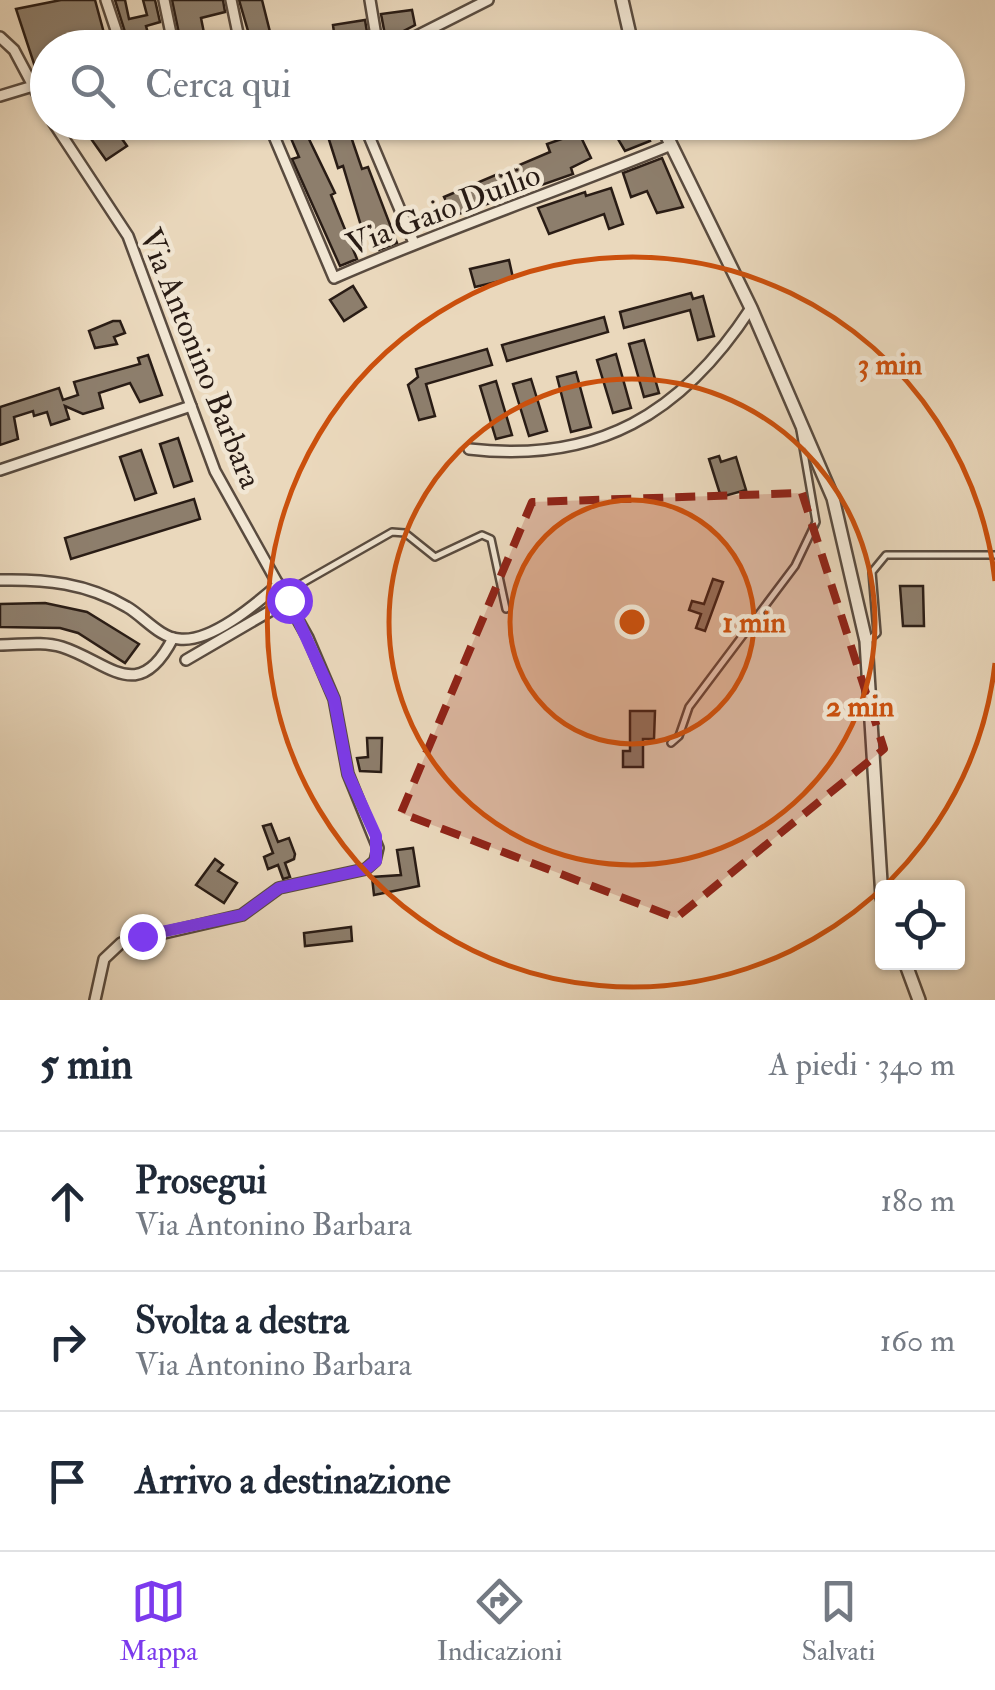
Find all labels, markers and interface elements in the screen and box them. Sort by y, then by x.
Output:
search box [30,30,965,140]
icon: search [65,58,120,113]
text: Cerca qui [145,61,291,109]
street label: Via Gaio Duilio [341,155,546,265]
street label: Via Antonino Barbara [130,223,271,495]
text: 3 min [858,346,923,383]
route start [267,578,313,624]
centre of rings [614,604,650,640]
text: 1 min [722,604,786,641]
text: 2 min [826,688,895,725]
map controls [875,880,965,970]
button: locate [875,880,965,970]
route end [120,914,166,960]
text: 5 min [40,1039,133,1091]
text: A piedi · 340 m [769,1045,955,1085]
text: Prosegui [135,1157,267,1205]
icon: ahead [40,1174,95,1229]
text: 180 m [881,1181,955,1221]
text: Via Antonino Barbara [135,1205,412,1245]
text: Svolta a destra [135,1297,349,1345]
icon: right [40,1314,95,1369]
text: 160 m [880,1321,955,1361]
text: Via Antonino Barbara [135,1345,412,1385]
icon: arrive [40,1454,95,1509]
text: Arrivo a destinazione [135,1457,451,1505]
tab: Mappa [119,1574,198,1669]
tab: Indicazioni [437,1574,562,1669]
tab: Salvati [801,1574,876,1669]

